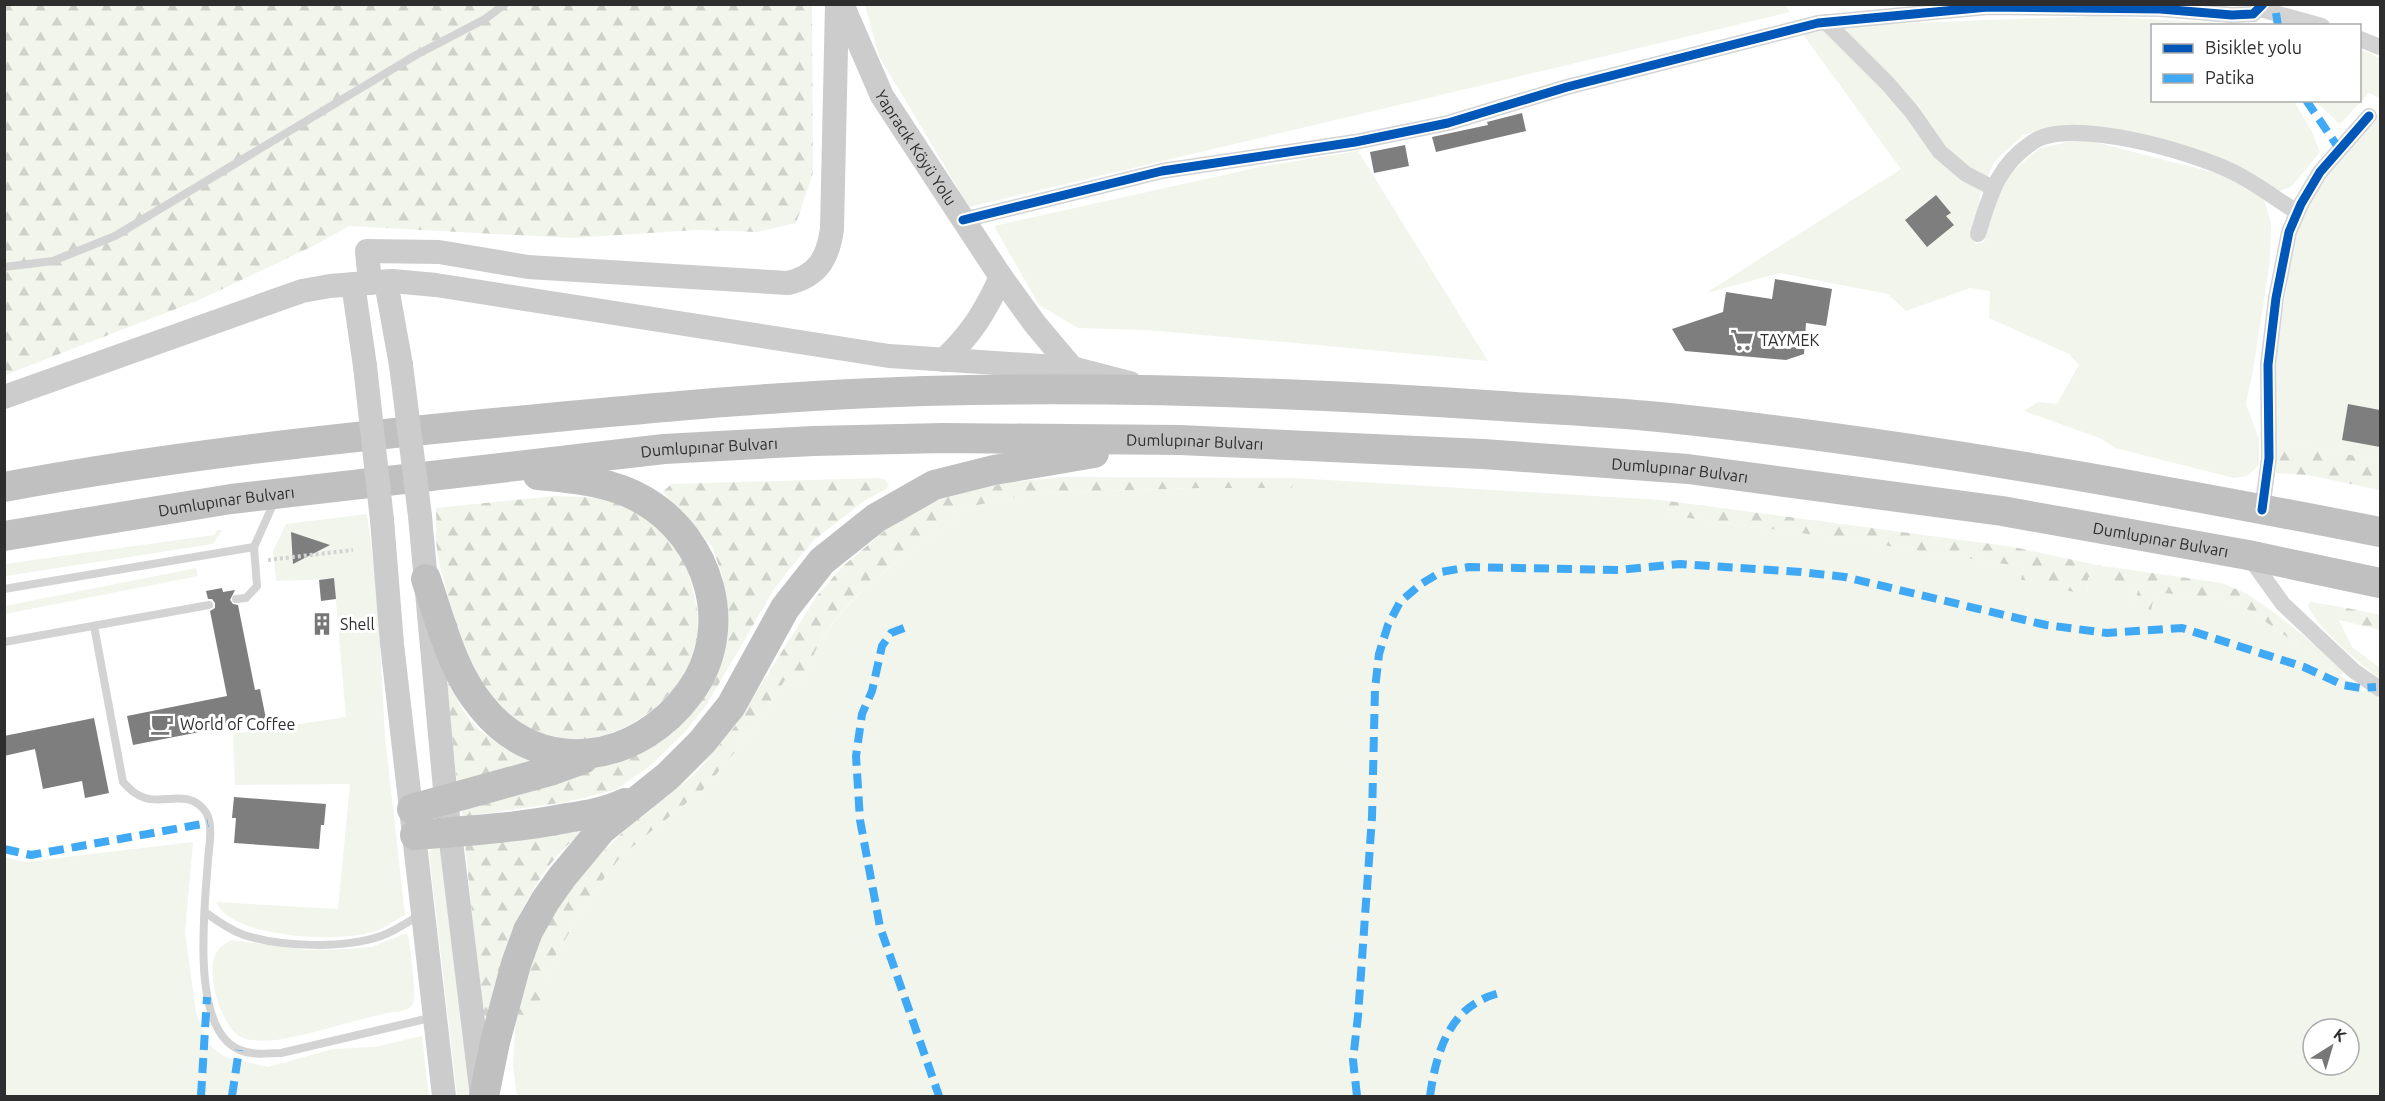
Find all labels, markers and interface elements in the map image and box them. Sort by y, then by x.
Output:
legend [2151,24,2361,102]
text: Bisiklet yolu [2205,37,2302,57]
text: Patika [2205,67,2255,87]
street label: Yapracık Köyü Yolu [872,87,960,209]
supermarket icon: TAYMEK [1729,327,1755,353]
place label: TAYMEK [1760,331,1819,349]
street label: Dumlupınar Bulvarı [1126,431,1264,453]
street label: Dumlupınar Bulvarı [640,434,778,461]
street label: Dumlupınar Bulvarı [1611,454,1749,486]
street label: Dumlupınar Bulvarı [157,483,295,520]
street label: Dumlupınar Bulvarı [2091,518,2230,560]
building icon: Shell [309,611,335,637]
place label: Shell [340,615,375,633]
cafe icon: World of Coffee [149,711,175,737]
place label: World of Coffee [180,715,295,733]
north arrow [2301,1017,2361,1077]
text: K [2330,1025,2350,1046]

